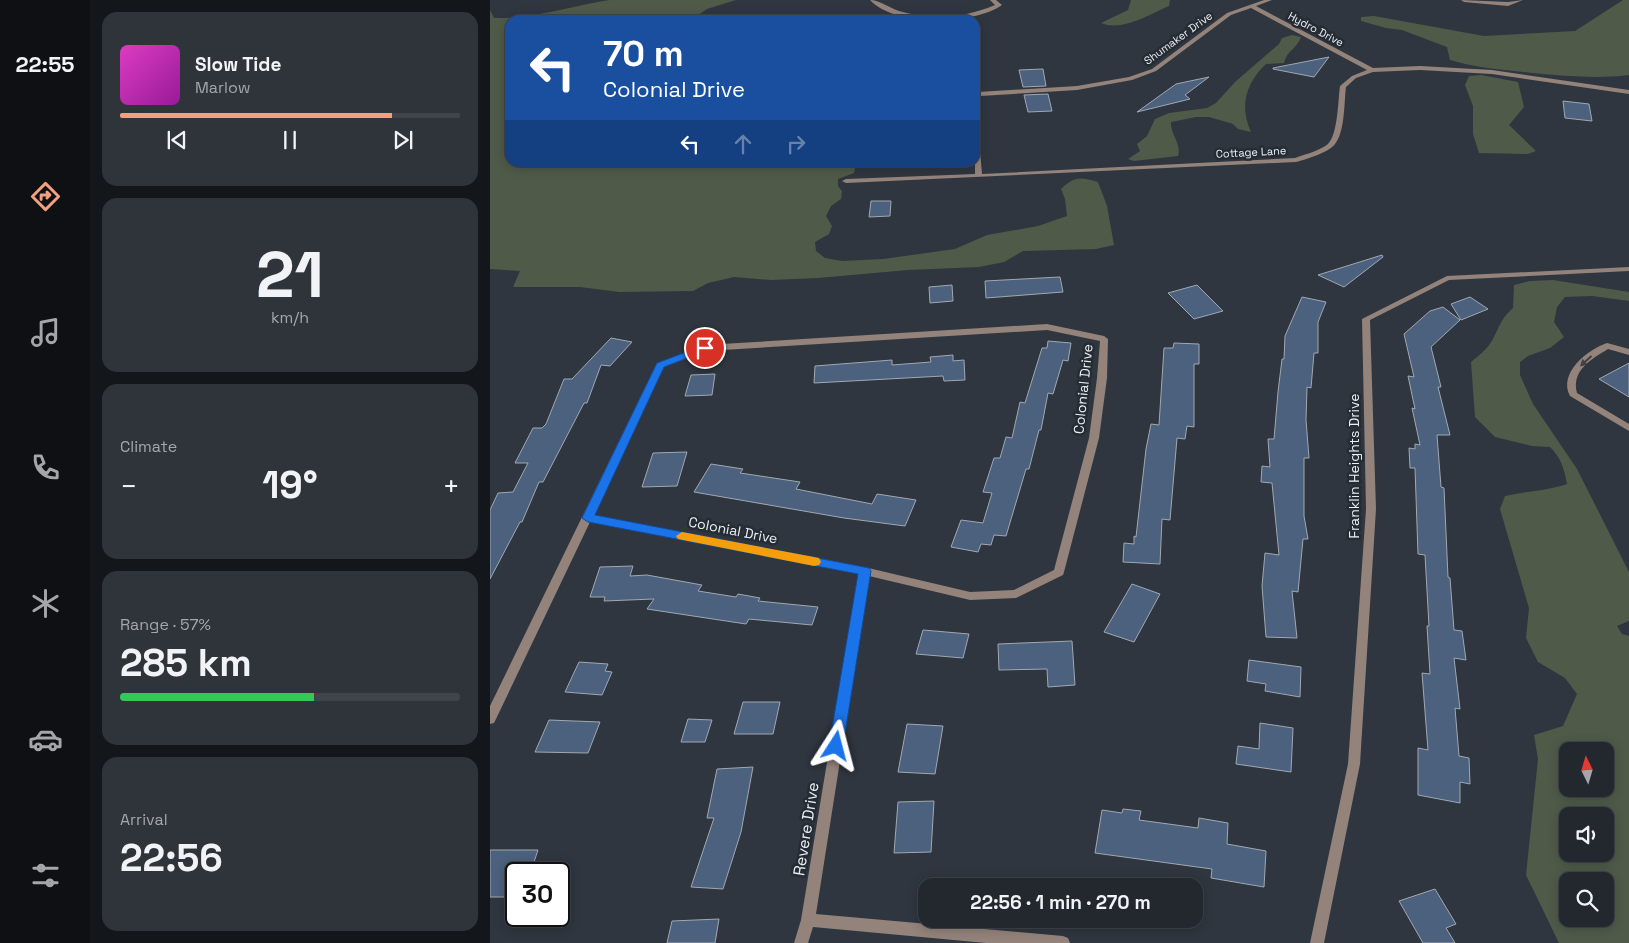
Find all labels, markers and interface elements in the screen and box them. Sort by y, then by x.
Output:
street label: Shumaker Drive [1141,8,1215,68]
street label: Hydro Drive [1286,9,1346,49]
text: 70 m [603,32,684,76]
icon: left [520,35,585,100]
text: 22:55 [15,50,75,78]
text: Slow Tide [195,52,281,77]
text: Colonial Drive [603,75,745,103]
text: Marlow [195,77,251,98]
icon: previous [163,126,191,154]
icon: pause [276,126,304,154]
icon: next [389,126,417,154]
icon: left [676,130,704,158]
icon: ahead [729,130,757,158]
icon: right [782,130,810,158]
street label: Cottage Lane [1215,143,1287,161]
icon: directions [28,179,63,214]
text: 21 [256,233,324,316]
text: km/h [271,307,309,328]
icon: music [28,315,63,350]
pin [684,327,726,369]
icon: arrive [691,334,719,362]
street label: Colonial Drive [1069,343,1097,435]
one-way arrow [1581,355,1593,367]
street label: Franklin Heights Drive [1345,393,1363,539]
text: Climate [120,436,177,457]
icon: phone [28,450,63,485]
text: 19° [262,461,318,509]
text: − [120,468,137,504]
text: + [443,468,460,504]
street label: Colonial Drive [687,513,779,547]
icon: climate [28,586,63,621]
text: Range · 57% [120,614,211,635]
text: 285 km [120,639,252,687]
position arrow [809,719,861,771]
icon: car [28,722,63,757]
north arrow [1559,742,1614,798]
map controls [1559,742,1614,927]
street label: Revere Drive [788,781,824,877]
button: sound [1559,807,1614,862]
text: Arrival [120,809,168,830]
text: 22:56 [120,834,223,882]
icon: filters [28,858,63,893]
speed limit sign: 30 [505,862,570,927]
button: search [1559,872,1614,927]
text: 22:56 · 1 min · 270 m [970,890,1151,915]

